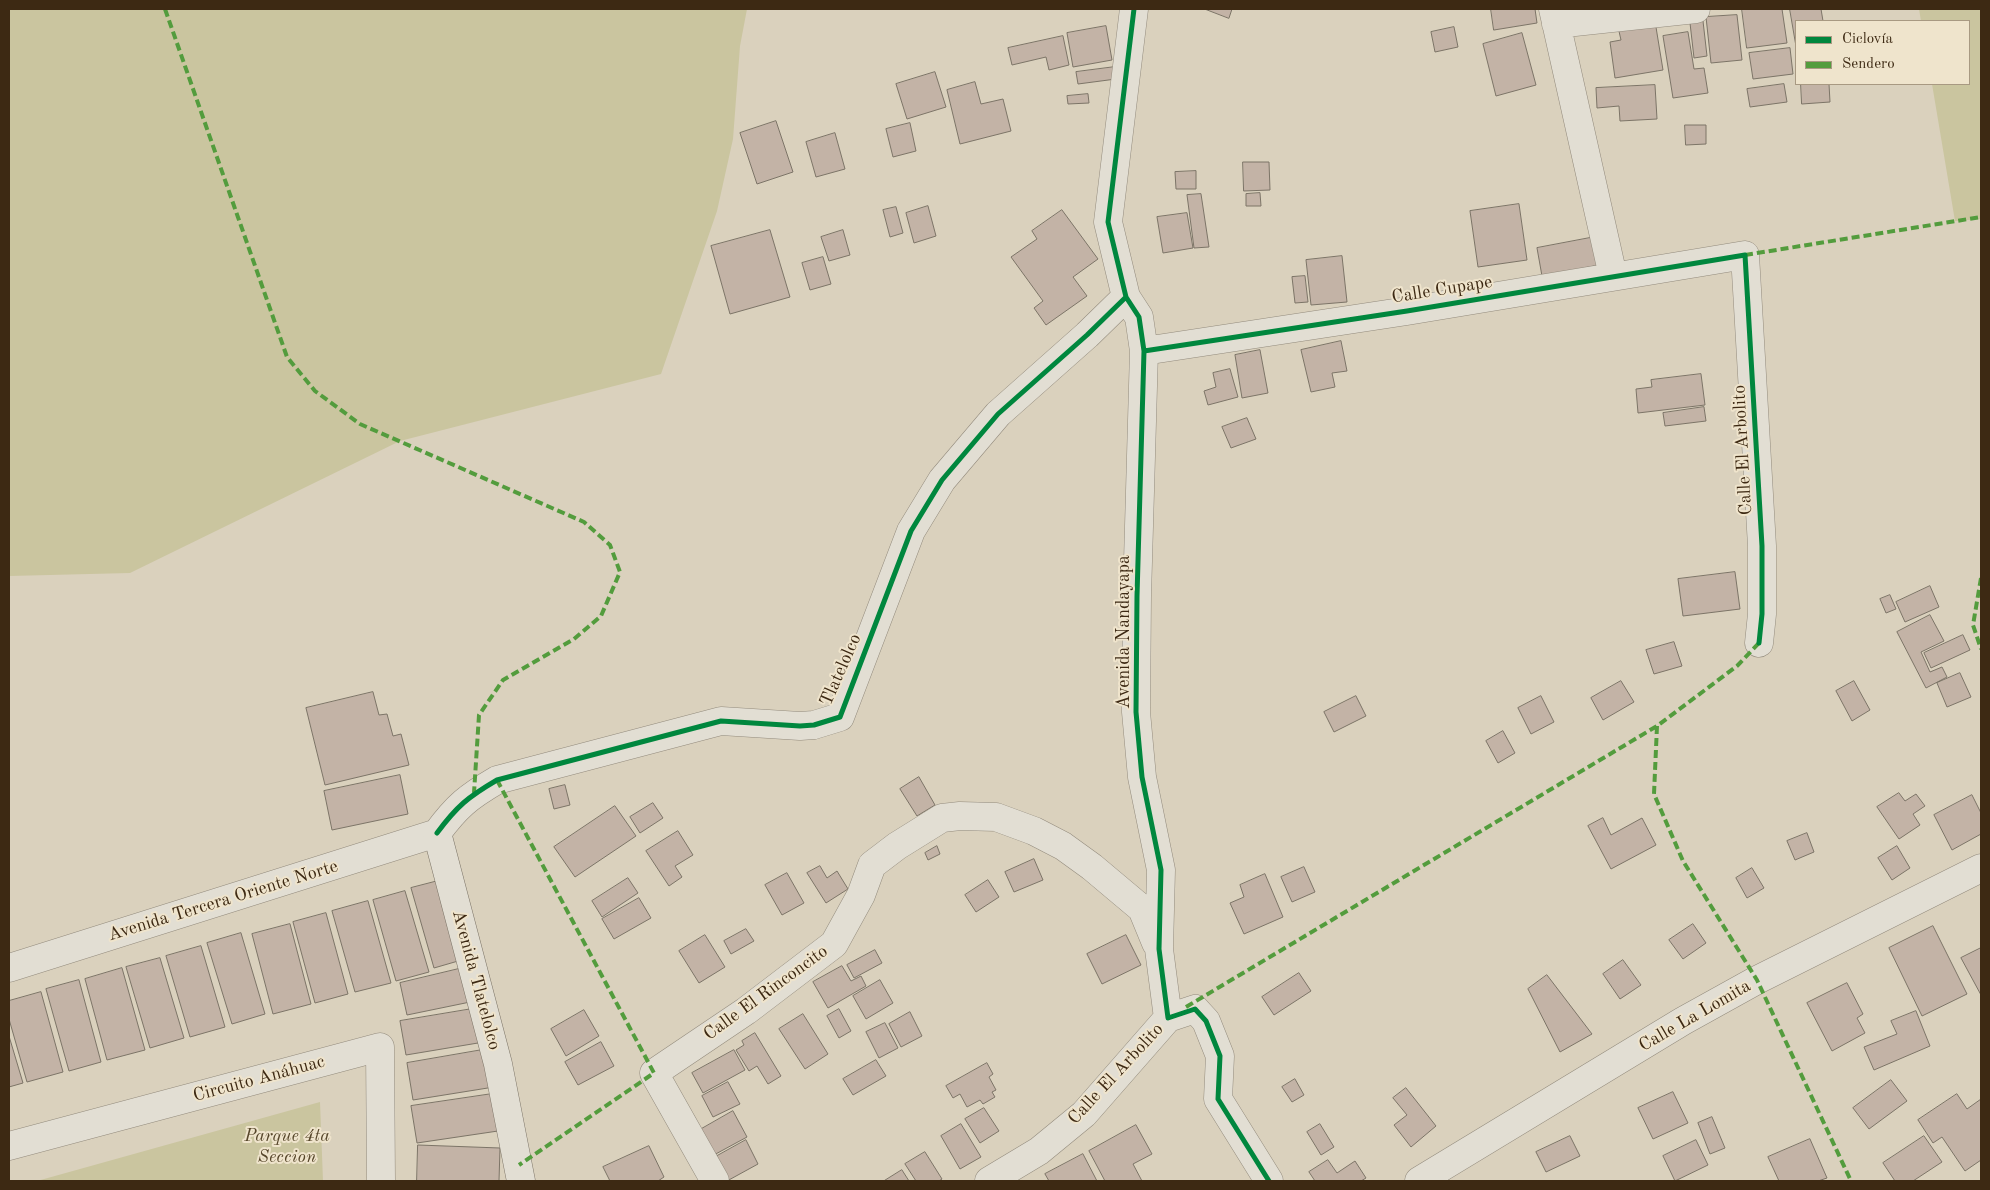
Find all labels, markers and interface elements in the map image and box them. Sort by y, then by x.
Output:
legend [1795,20,1970,85]
text: Ciclovía [1842,32,1893,47]
text: Sendero [1842,57,1895,72]
street label: Calle Cupape [1390,271,1494,309]
street label: Calle El Arbolito [1729,384,1757,516]
street label: Avenida Nandayapa [1113,555,1135,709]
street label: Tlatelolco [816,631,866,709]
street label: Avenida Tercera Oriente Norte [105,856,341,946]
street label: Avenida Tlatelolco [447,908,505,1052]
street label: Calle El Rinconcito [700,941,832,1045]
street label: Calle La Lomita [1635,975,1755,1057]
street label: Calle El Arbolito [1064,1019,1168,1129]
street label: Circuito Anáhuac [191,1051,327,1107]
park label: Parque 4ta Seccion [244,1125,330,1168]

